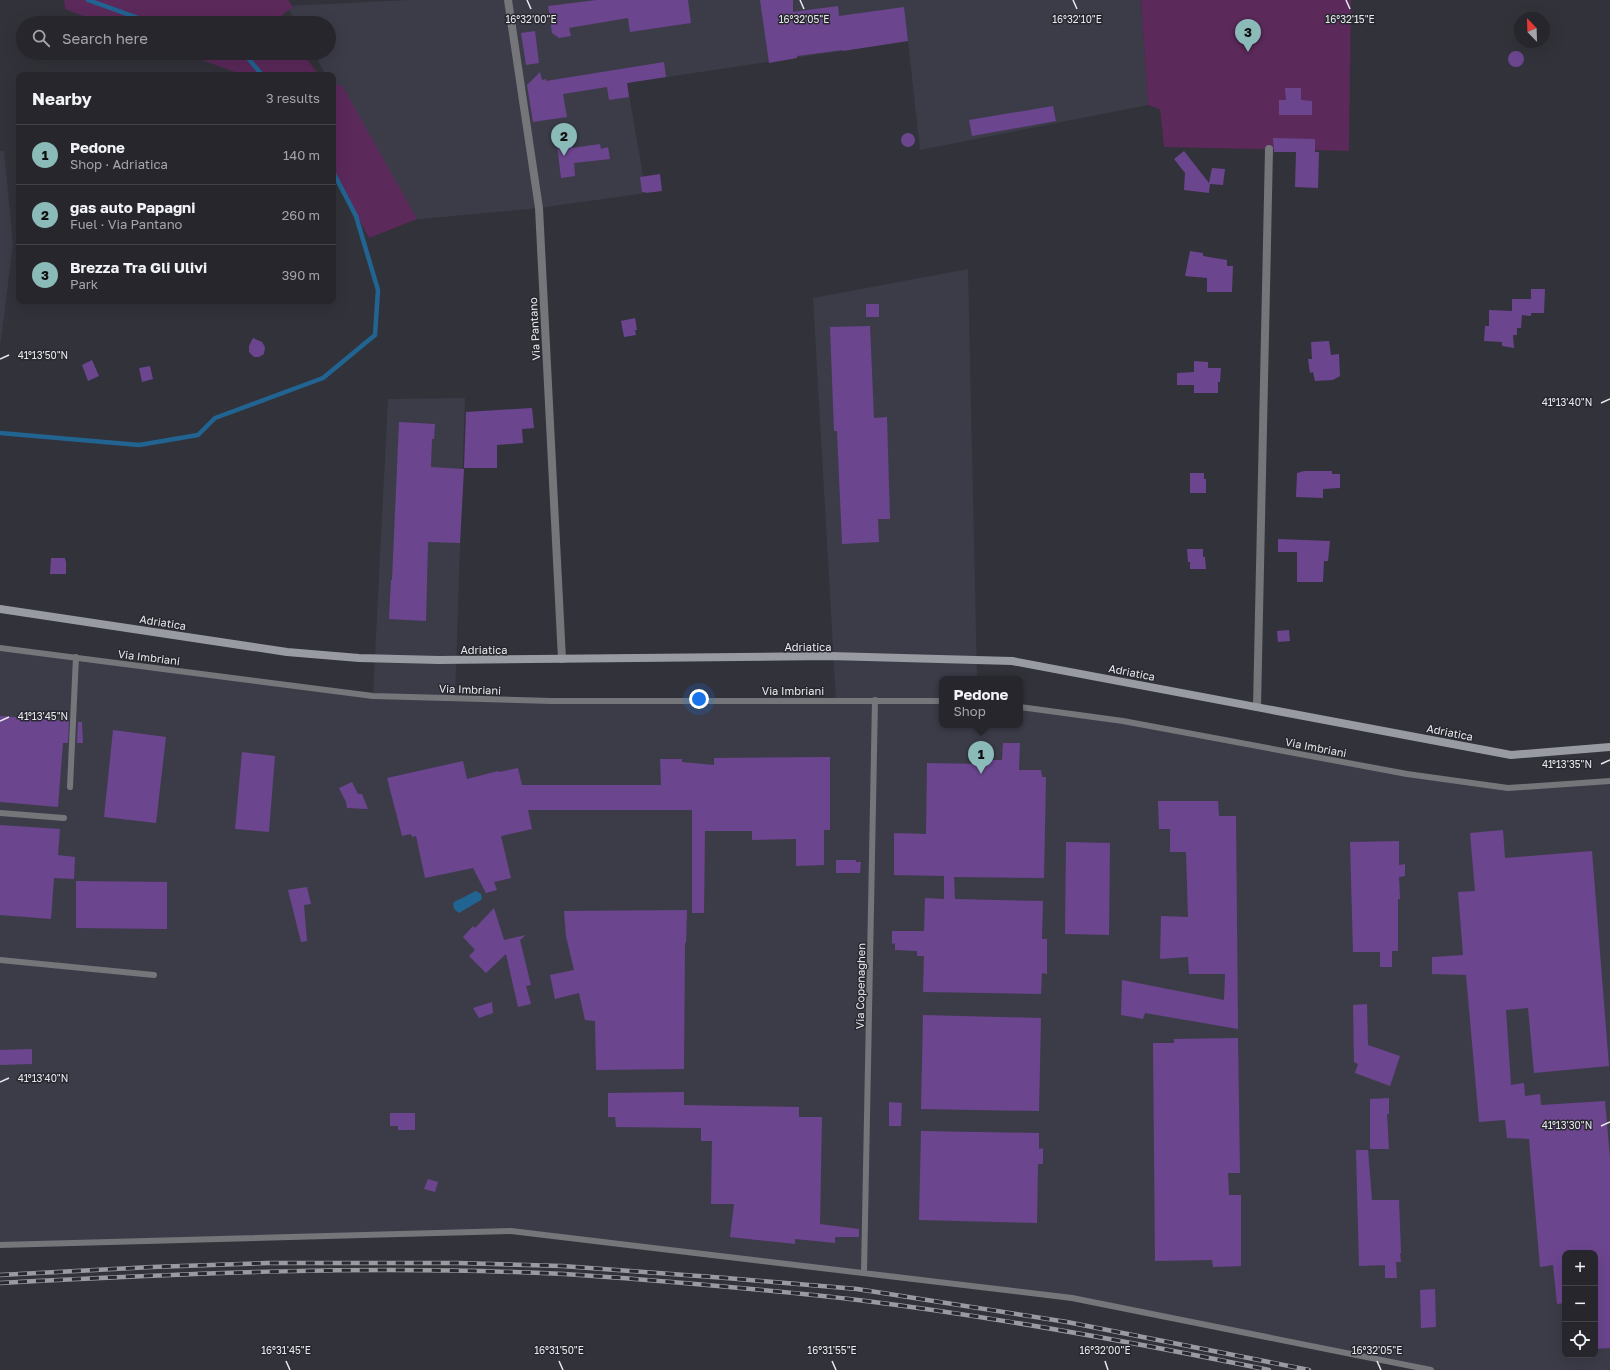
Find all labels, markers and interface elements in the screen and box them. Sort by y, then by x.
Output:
north arrow [1514,12,1550,48]
text: 16°32'00"E [505,13,557,25]
text: 16°32'05"E [779,13,829,25]
text: 16°32'10"E [1052,13,1102,25]
text: 16°32'15"E [1325,13,1375,25]
search box [16,16,336,60]
pin: 3 [1235,19,1261,52]
icon: search [30,27,52,49]
text: Search here [62,29,148,47]
text: Nearby [32,88,92,109]
text: 3 results [266,90,320,106]
pin: 2 [551,123,577,156]
text: Pedone [70,138,125,156]
text: 1 [42,147,48,163]
text: 140 m [283,147,320,163]
text: Shop · Adriatica [70,156,168,172]
text: gas auto Papagni [70,198,195,216]
text: 2 [41,207,49,223]
text: 260 m [282,207,320,223]
text: Fuel · Via Pantano [70,216,182,232]
text: Brezza Tra Gli Ulivi [70,258,207,276]
text: 3 [41,267,49,283]
text: 390 m [282,267,320,283]
text: Park [70,276,98,292]
street label: Via Pantano [526,297,542,361]
text: 41°13'50"N [18,349,68,361]
text: 41°13'40"N [1542,396,1592,408]
street label: Adriatica [139,612,187,632]
street label: Adriatica [785,640,831,653]
street label: Adriatica [461,643,507,656]
street label: Via Imbriani [117,647,181,667]
street label: Adriatica [1108,661,1156,683]
popup [939,676,1023,728]
street label: Via Imbriani [439,681,501,697]
street label: Via Imbriani [762,684,824,697]
text: Pedone [954,685,1008,703]
your location [689,689,709,709]
text: Shop [954,703,986,719]
text: 41°13'45"N [18,710,68,722]
street label: Adriatica [1426,721,1474,743]
street label: Via Imbriani [1284,735,1348,759]
pin: 1 [968,741,994,774]
text: 41°13'35"N [1542,758,1592,770]
street label: Via Copenaghen [853,943,867,1029]
text: 41°13'40"N [18,1072,68,1084]
text: 41°13'30"N [1542,1119,1592,1131]
map controls [1562,1250,1598,1358]
button: + [1562,1250,1598,1286]
button: − [1562,1286,1598,1322]
button: locate [1562,1322,1598,1358]
text: 16°31'45"E [261,1344,311,1356]
text: 16°31'50"E [534,1344,584,1356]
text: 16°31'55"E [807,1344,857,1356]
text: 16°32'00"E [1079,1344,1131,1356]
text: 16°32'05"E [1352,1344,1402,1356]

